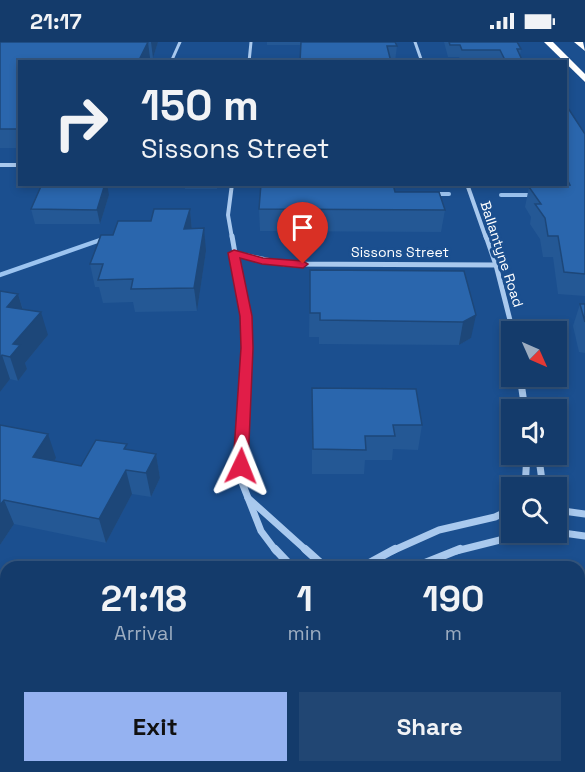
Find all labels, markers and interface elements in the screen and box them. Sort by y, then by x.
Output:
text: 21:17 [30,7,82,35]
text: 150 m [141,79,259,132]
icon: right [42,84,120,162]
text: Sissons Street [141,131,330,166]
street label: Ballantyne Road [476,199,528,309]
pin [277,202,328,264]
icon: arrive [286,211,319,244]
street label: Sissons Street [351,243,449,261]
north arrow [501,321,567,387]
map controls [501,321,567,543]
button: sound [501,399,567,465]
position arrow [209,434,273,498]
button: search [501,477,567,543]
text: 21:18 [101,576,187,622]
text: 1 [297,576,313,622]
text: 190 [423,576,484,622]
text: Arrival [114,620,173,646]
text: min [288,620,322,646]
text: m [445,620,462,646]
button: Exit [24,692,287,761]
button: Share [299,692,561,761]

